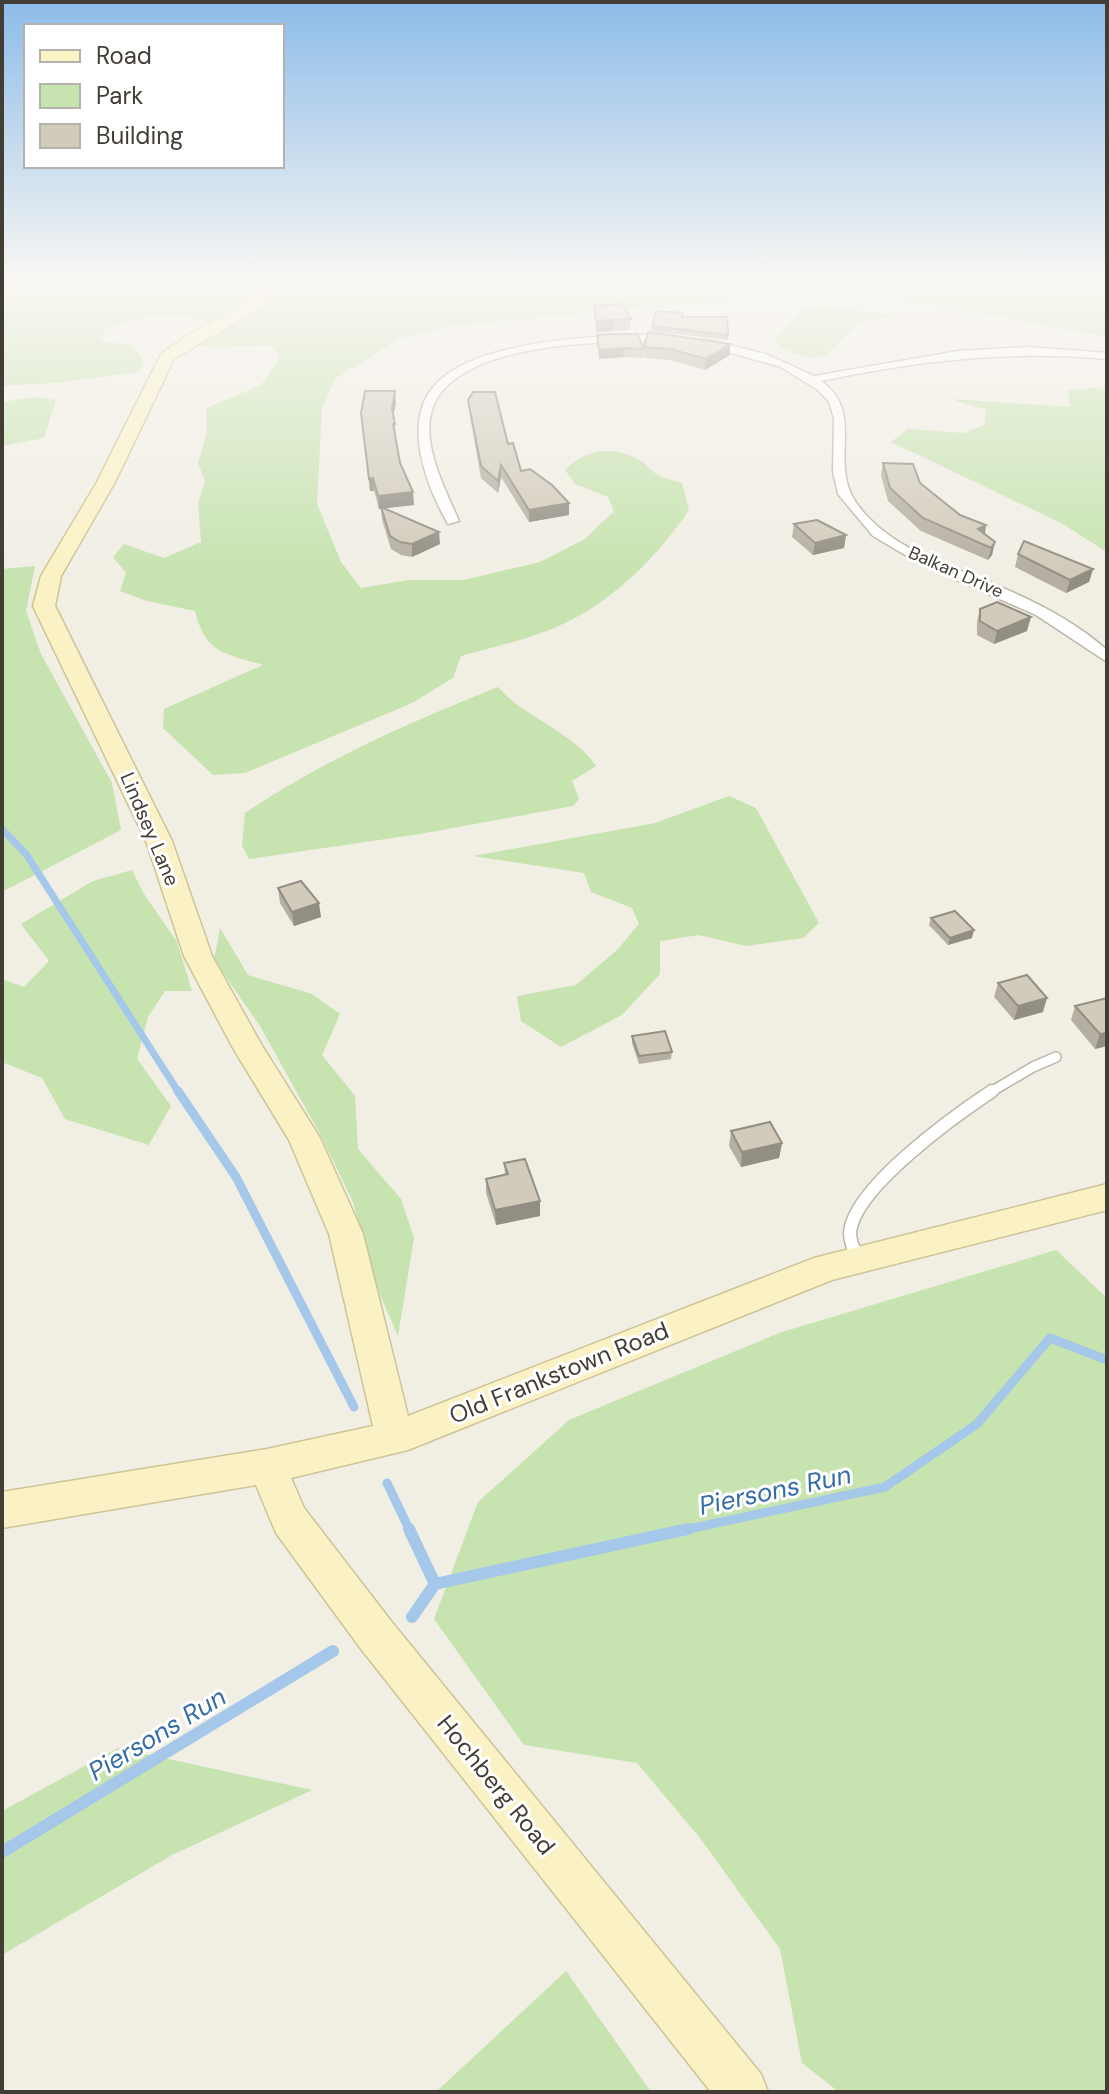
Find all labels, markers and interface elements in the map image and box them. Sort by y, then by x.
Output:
legend [24,24,284,168]
text: Road [96,40,152,71]
text: Park [96,80,143,111]
text: Building [96,120,183,151]
street label: Balkan Drive [905,540,1007,604]
street label: Lindsey Lane [114,768,186,890]
street label: Old Frankstown Road [445,1314,673,1431]
water label: Piersons Run [696,1457,854,1523]
water label: Piersons Run [82,1680,232,1788]
street label: Hochberg Road [431,1708,562,1861]

